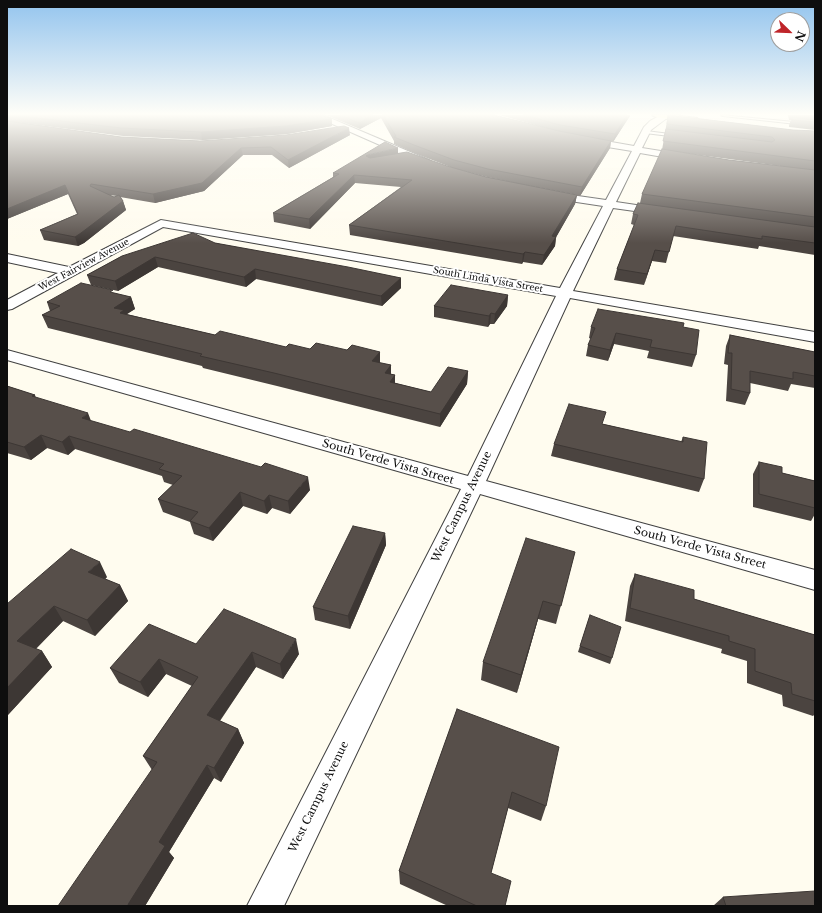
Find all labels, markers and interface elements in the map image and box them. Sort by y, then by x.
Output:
north arrow [770,12,810,52]
text: N [792,29,809,44]
street label: West Fairview Avenue [37,236,131,294]
street label: South Linda Vista Street [432,265,544,295]
street label: South Verde Vista Street [321,437,455,487]
street label: West Campus Avenue [429,449,495,565]
street label: South Verde Vista Street [632,524,768,572]
street label: West Campus Avenue [286,739,352,855]

